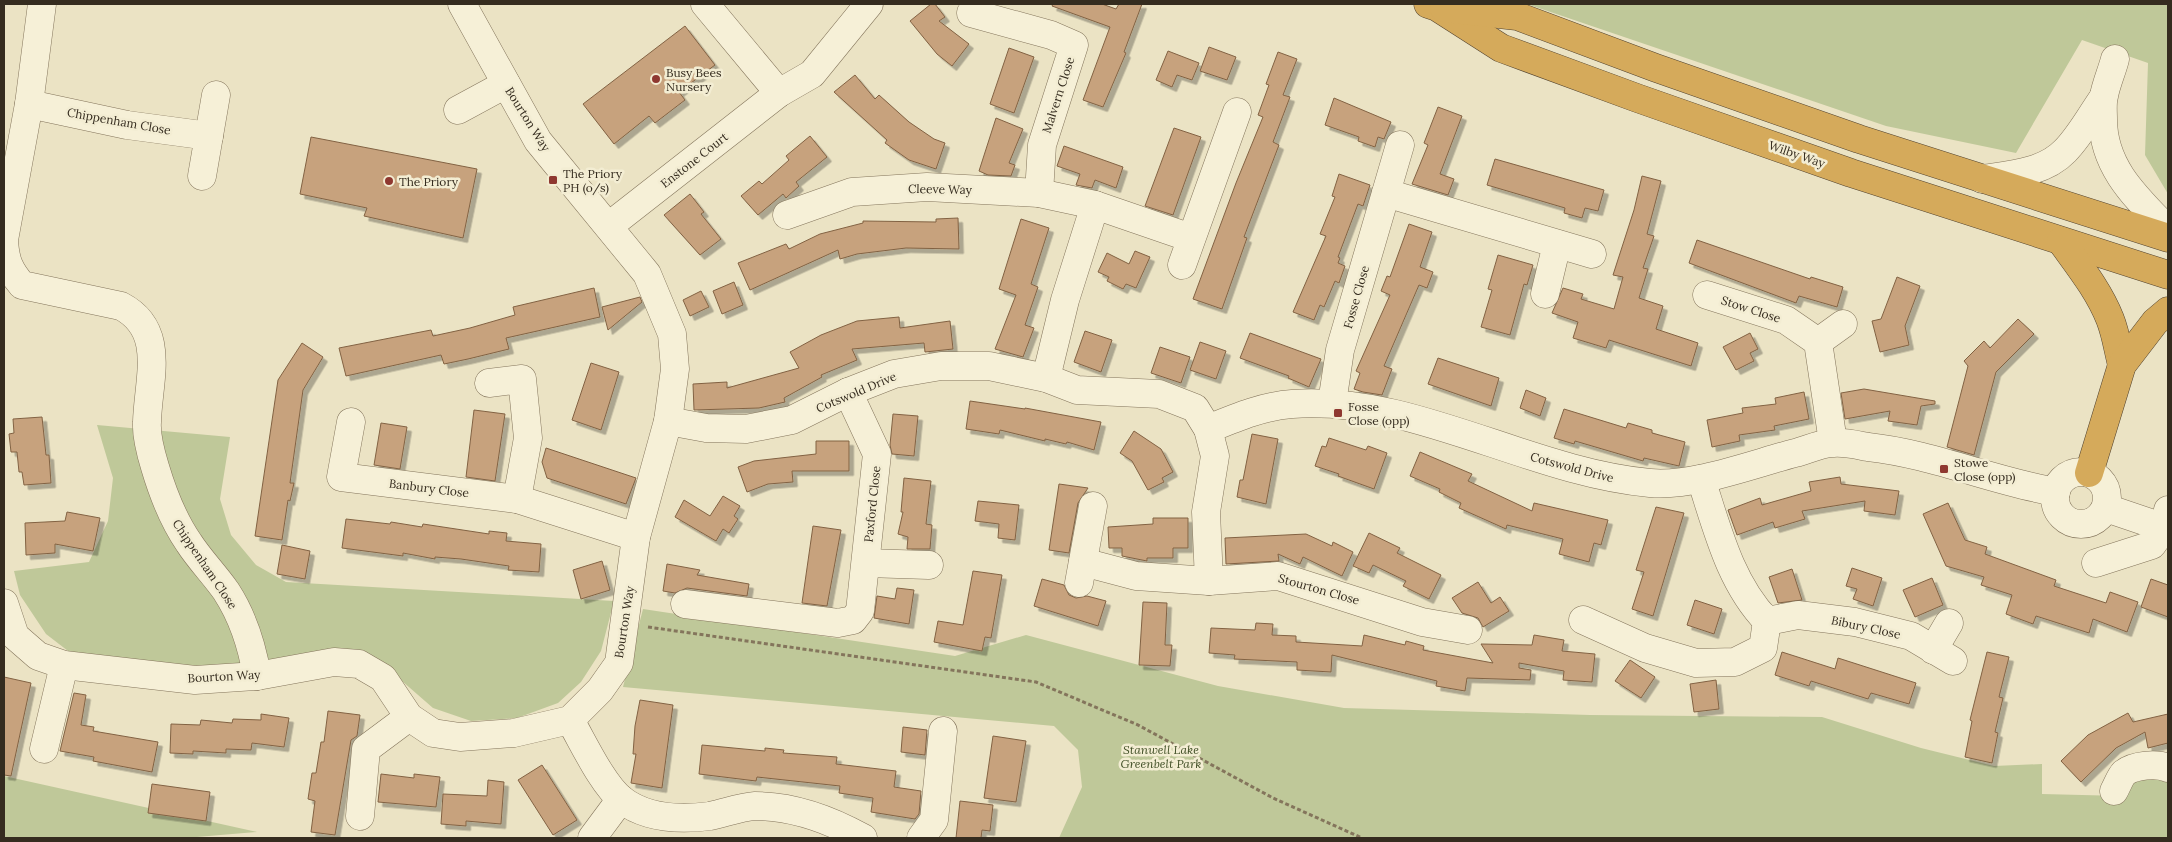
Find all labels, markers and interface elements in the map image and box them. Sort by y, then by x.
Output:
street label: Malvern Close [1039,55,1078,135]
place label: Busy Bees Nursery [666,65,722,94]
marker: Busy Bees Nursery [650,73,662,85]
street label: Bourton Way [502,84,554,154]
street label: Chippenham Close [66,104,173,138]
street label: Enstone Court [657,129,731,191]
street label: Wilby Way [1767,137,1828,171]
place label: The Priory PH (o/s) [563,166,623,196]
place label: The Priory [399,174,459,189]
marker: The Priory PH (o/s) [547,174,559,186]
marker: The Priory [383,175,395,187]
street label: Cleeve Way [908,181,973,197]
street label: Fosse Close [1340,263,1372,330]
street label: Stow Close [1719,292,1783,326]
street label: Cotswold Drive [814,368,899,416]
place label: Fosse Close (opp) [1348,399,1410,429]
marker: Fosse Close (opp) [1332,407,1344,419]
street label: Cotswold Drive [1529,449,1616,485]
place label: Stowe Close (opp) [1954,455,2016,485]
marker: Stowe Close (opp) [1938,463,1950,475]
street label: Paxford Close [861,464,884,543]
street label: Banbury Close [388,476,470,500]
street label: Chippenham Close [169,516,241,612]
street label: Stourton Close [1277,570,1362,608]
street label: Bourton Way [611,584,637,659]
street label: Bibury Close [1830,612,1903,642]
street label: Bourton Way [187,667,261,685]
park label: Stanwell Lake Greenbelt Park [1120,742,1202,771]

